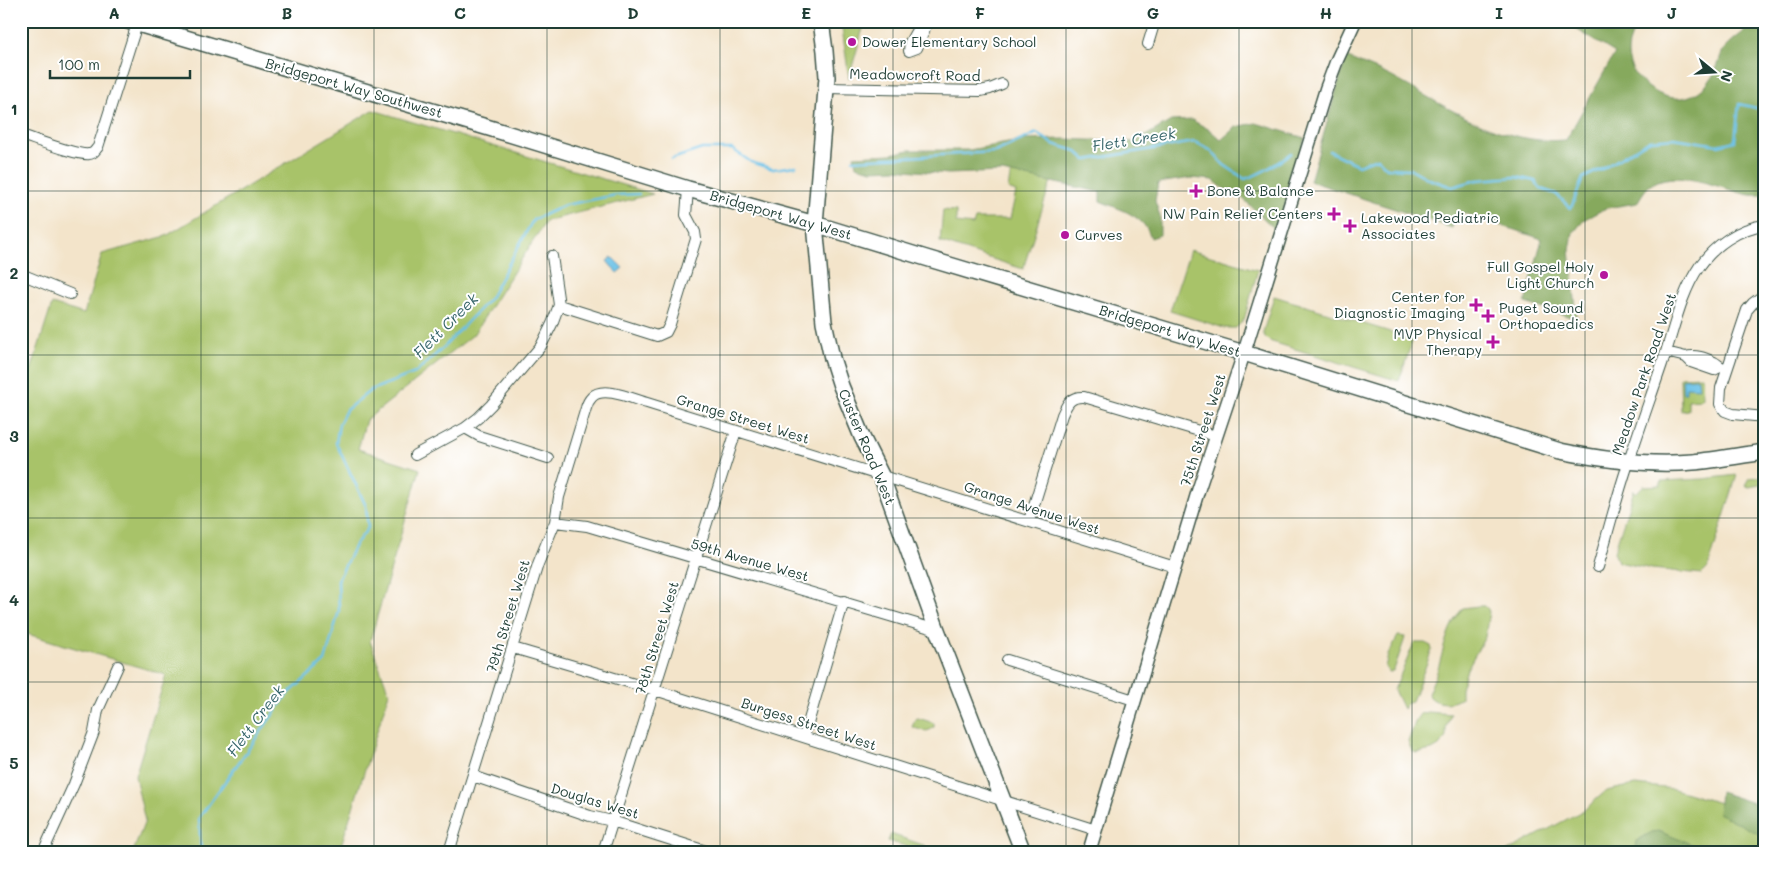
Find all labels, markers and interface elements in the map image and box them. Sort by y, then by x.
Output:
text: A [108,2,120,23]
text: B [282,2,292,23]
text: C [454,2,466,23]
text: D [627,2,639,23]
text: E [801,2,811,23]
text: F [975,2,985,23]
text: G [1147,2,1159,23]
text: H [1320,2,1332,23]
text: I [1495,2,1503,23]
text: J [1667,2,1677,23]
place label: Dower Elementary School [862,32,1037,51]
marker: Dower Elementary School [846,36,858,48]
scale bar [50,48,190,80]
north arrow [1688,48,1738,98]
street label: Bridgeport Way Southwest [263,53,445,122]
text: 100 m [58,54,100,74]
street label: Meadowcroft Road [849,64,981,85]
text: N [1716,68,1738,84]
text: 1 [10,98,18,119]
water label: Flett Creek [1091,122,1178,155]
place label: Bone & Balance [1207,181,1314,200]
marker: Bone & Balance [1189,184,1203,198]
street label: Bridgeport Way West [708,185,854,244]
place label: NW Pain Relief Centers [1163,204,1323,223]
marker: NW Pain Relief Centers [1327,207,1341,221]
place label: Lakewood Pediatric Associates [1361,208,1499,243]
marker: Lakewood Pediatric Associates [1343,219,1357,233]
place label: Curves [1075,225,1123,244]
marker: Curves [1059,229,1071,241]
place label: Full Gospel Holy Light Church [1487,257,1594,292]
text: 2 [10,262,19,283]
marker: Full Gospel Holy Light Church [1598,269,1610,281]
place label: Center for Diagnostic Imaging [1334,287,1465,322]
water label: Flett Creek [408,288,483,362]
street label: Meadow Park Road West [1607,290,1680,458]
marker: Center for Diagnostic Imaging [1469,298,1483,312]
place label: Puget Sound Orthopaedics [1499,298,1594,333]
street label: Bridgeport Way West [1097,300,1243,361]
marker: Puget Sound Orthopaedics [1481,309,1495,323]
place label: MVP Physical Therapy [1393,324,1482,359]
marker: MVP Physical Therapy [1486,335,1500,349]
street label: 75th Street West [1175,371,1230,489]
street label: Custer Road West [834,386,900,508]
street label: Grange Street West [674,389,812,448]
text: 3 [9,425,19,446]
street label: Grange Avenue West [962,477,1103,538]
street label: 59th Avenue West [689,534,811,585]
street label: 79th Street West [481,557,534,675]
street label: 78th Street West [630,579,683,697]
text: 4 [9,589,19,610]
water label: Flett Creek [222,680,289,760]
street label: Burgess Street West [739,693,879,754]
text: 5 [9,752,19,773]
street label: Douglas West [549,778,642,823]

